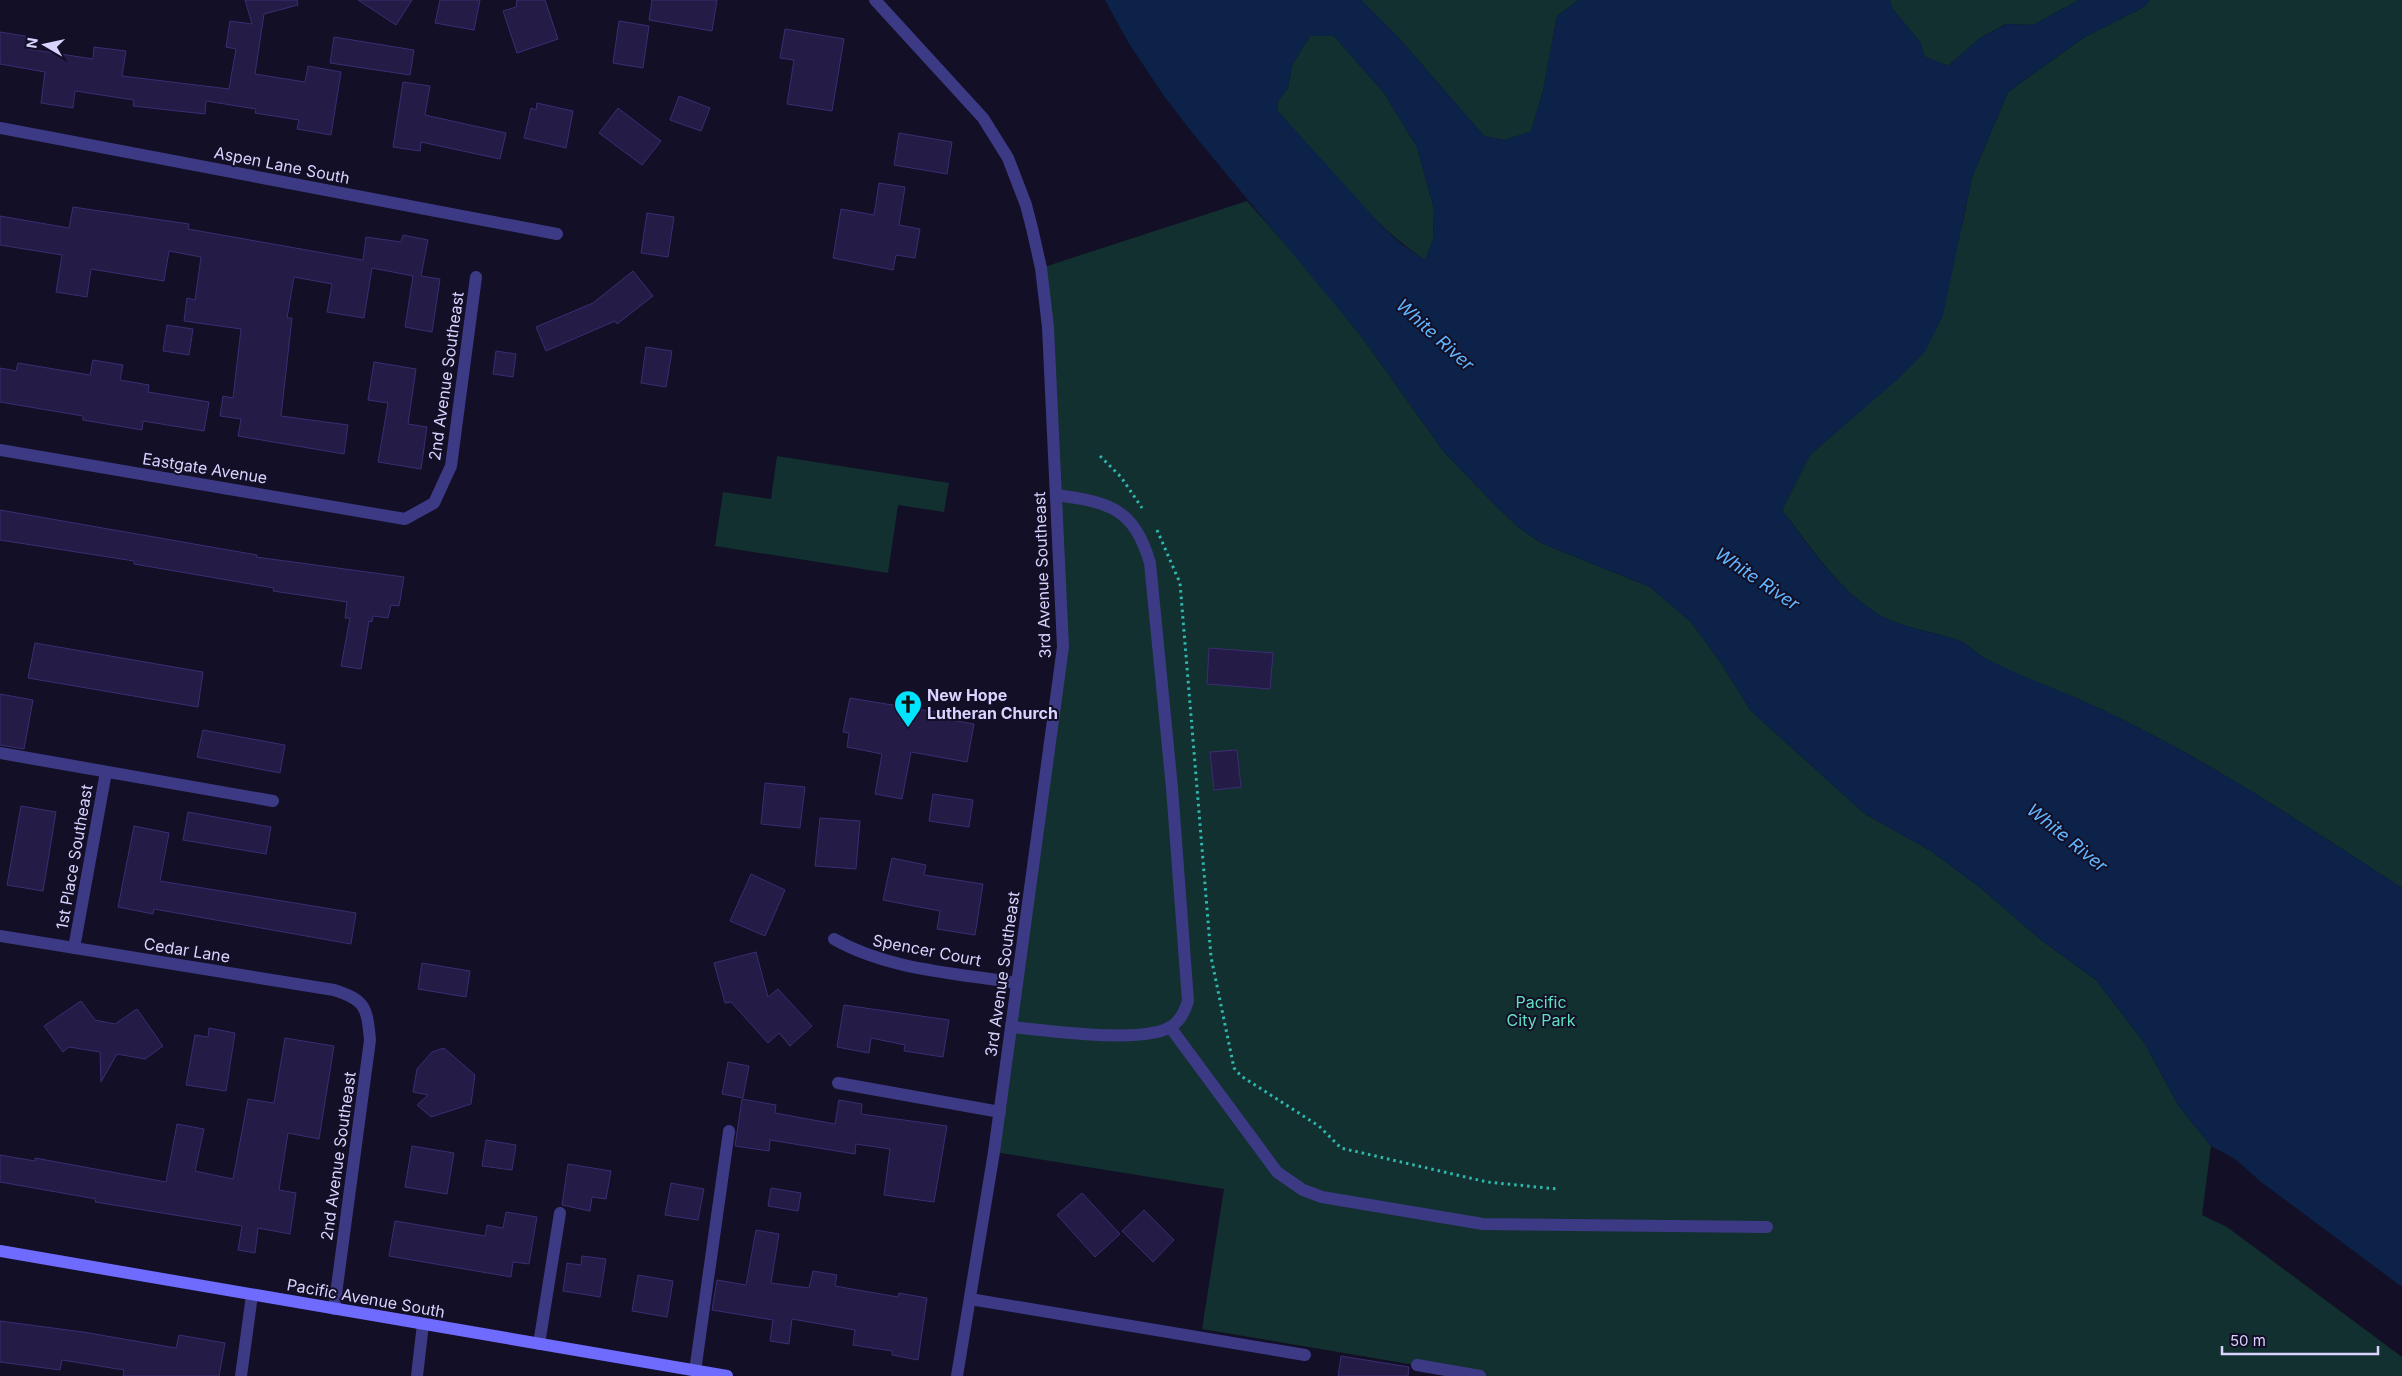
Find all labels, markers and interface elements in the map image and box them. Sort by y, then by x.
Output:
north arrow [20,20,70,70]
text: N [22,36,41,49]
street label: Aspen Lane South [212,142,352,188]
street label: 2nd Avenue Southeast [424,290,468,462]
water label: White River [1392,294,1479,376]
street label: Eastgate Avenue [141,448,269,488]
street label: 3rd Avenue Southeast [1029,491,1055,659]
water label: White River [1711,543,1804,615]
place label: New Hope Lutheran Church [927,685,1058,723]
church icon: New Hope Lutheran Church [893,689,923,728]
street label: 1st Place Southeast [51,783,97,931]
water label: White River [2023,799,2112,877]
street label: 3rd Avenue Southeast [980,890,1024,1058]
street label: Spencer Court [871,930,983,970]
street label: Cedar Lane [142,933,232,967]
park label: Pacific City Park [1507,992,1576,1030]
street label: 2nd Avenue Southeast [316,1070,360,1242]
street label: Pacific Avenue South [285,1274,447,1322]
scale bar [2222,1324,2378,1356]
text: 50 m [2230,1331,2266,1350]

